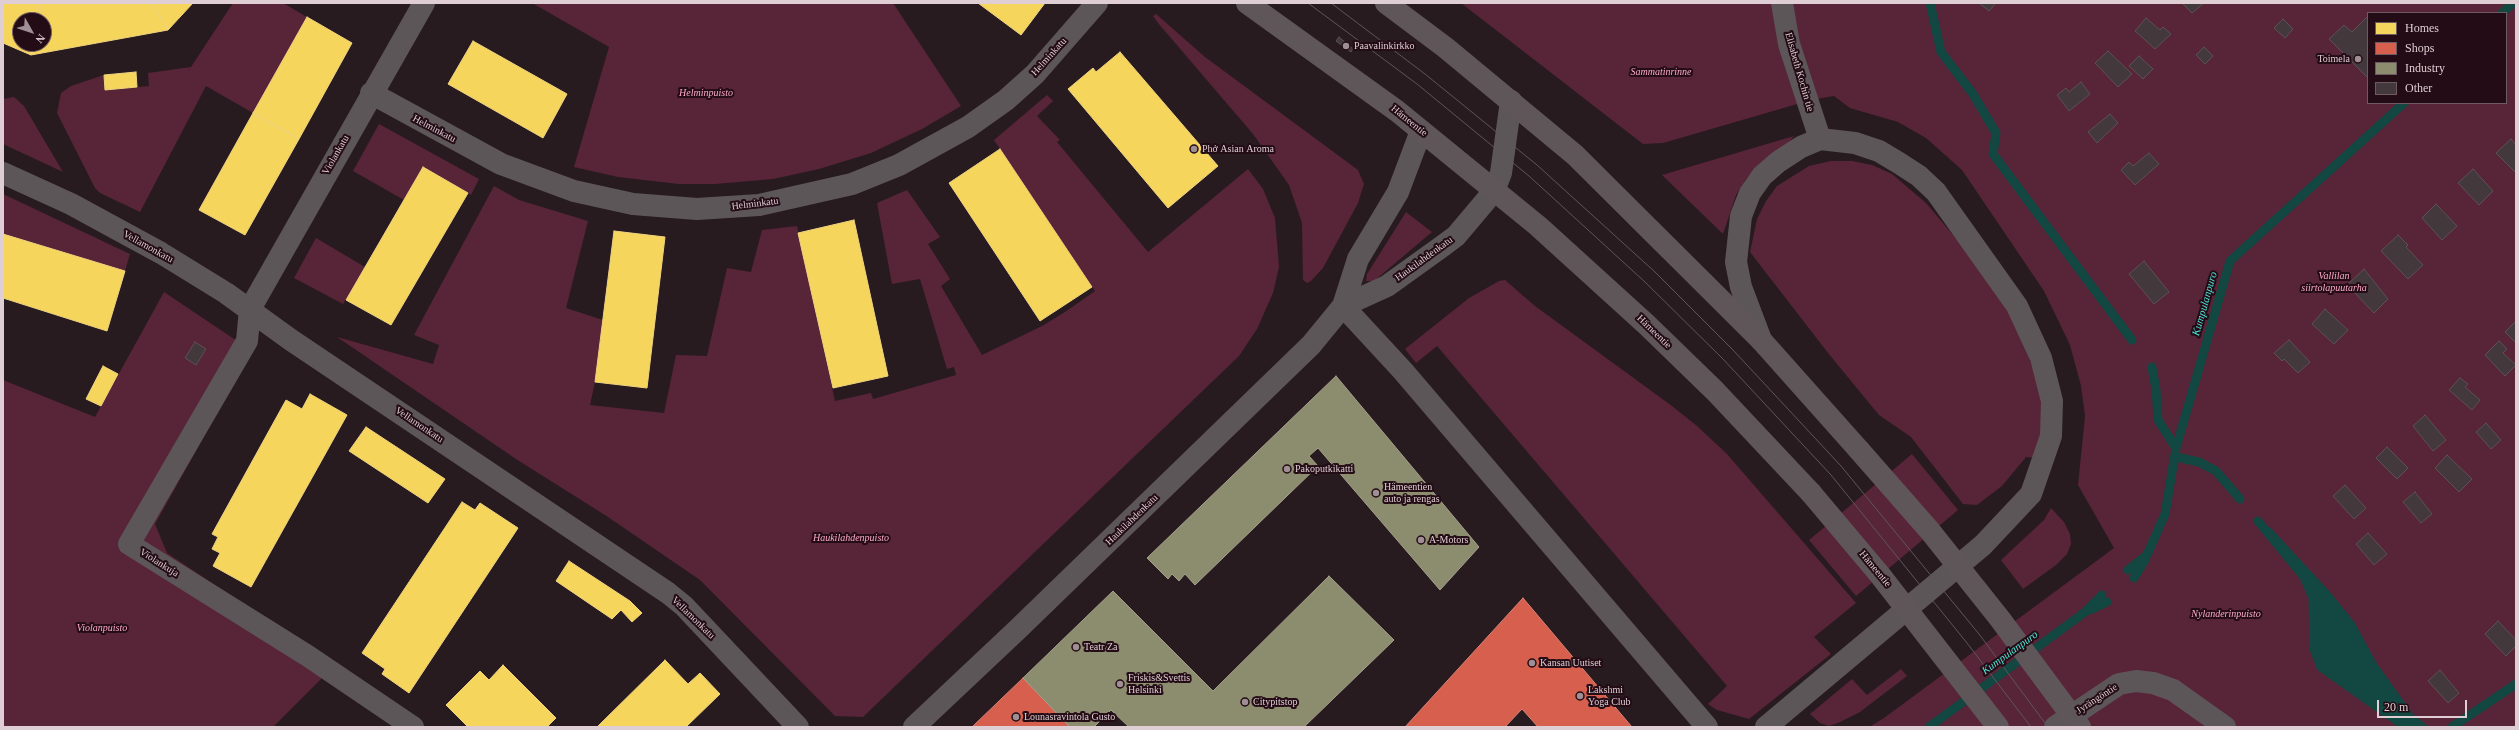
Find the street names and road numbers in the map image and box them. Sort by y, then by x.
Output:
street label: Elisabeth Kochin tie [1782,31,1816,113]
street label: Helminkatu [1029,35,1069,79]
street label: Hämeentie [1388,103,1430,139]
street label: Helminkatu [410,113,458,145]
street label: Violankatu [320,133,352,177]
street label: Helminkatu [731,195,779,213]
street label: Vellamonkatu [121,228,175,266]
street label: Haukilahdenkatu [1393,234,1455,284]
street label: Hämeentie [1634,313,1674,351]
street label: Vellamonkatu [393,404,445,446]
street label: Haukilahdenkatu [1103,492,1161,548]
street label: Violankuja [137,546,181,580]
street label: Hämeentie [1856,549,1894,589]
street label: Vellamonkatu [669,594,717,642]
street label: Jyrängöntie [2074,681,2120,717]

